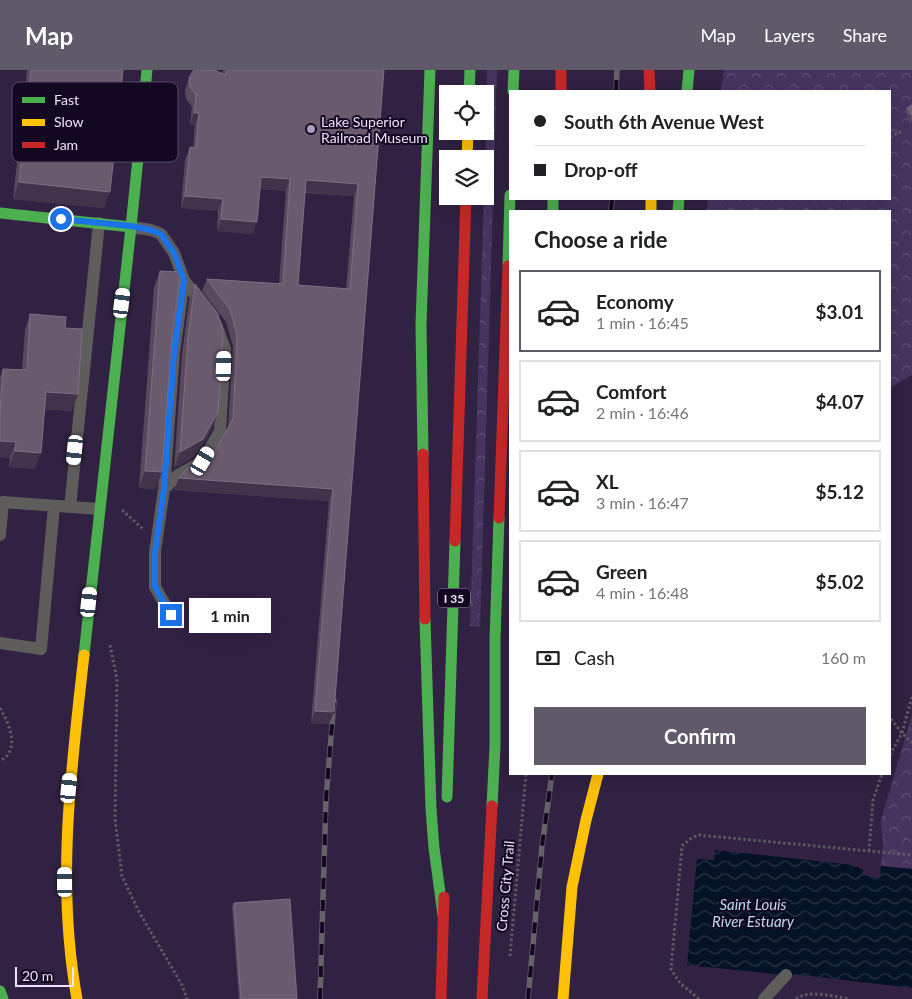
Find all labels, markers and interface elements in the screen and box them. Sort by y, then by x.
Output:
text: Map [25,21,73,50]
text: Map [700,24,736,46]
text: Layers [764,24,815,46]
text: Share [843,24,887,46]
legend [12,82,178,162]
map controls [439,85,494,205]
button: locate [439,85,494,140]
text: Fast [54,91,79,108]
text: South 6th Avenue West [564,110,764,133]
text: Slow [54,113,84,130]
place label: Lake Superior Railroad Museum [321,113,428,146]
marker: Lake Superior Railroad Museum [305,123,317,135]
text: Jam [54,136,78,153]
button: layers [439,150,494,205]
text: Drop-off [564,158,638,181]
route start [50,208,72,230]
text: Choose a ride [534,226,668,253]
car [112,287,131,319]
icon: car [536,289,581,334]
text: Economy [596,290,674,313]
text: $3.01 [815,300,864,323]
text: 1 min · 16:45 [596,313,689,332]
car [215,351,232,381]
icon: car [536,379,581,424]
text: Comfort [596,380,667,403]
text: $4.07 [815,390,864,413]
text: 2 min · 16:46 [596,403,689,422]
car [65,434,84,466]
car [189,444,216,478]
icon: car [536,469,581,514]
text: XL [596,470,619,493]
text: $5.12 [815,480,864,503]
text: 3 min · 16:47 [596,493,689,512]
icon: car [536,559,581,604]
text: Green [596,560,647,583]
text: $5.02 [815,570,864,593]
text: 4 min · 16:48 [596,583,689,602]
car [79,586,98,618]
road number: I 35 [438,588,470,608]
callout: 1 min [188,598,271,632]
route end [160,604,182,626]
text: 1 min [210,606,250,625]
icon: cash [534,644,562,672]
text: Cash [574,646,615,669]
text: 160 m [821,648,866,667]
button: Confirm [534,707,866,765]
car [59,772,78,804]
street label: Cross City Trail [493,840,517,932]
car [57,867,72,897]
water label: Saint Louis River Estuary [712,895,795,930]
scale bar [15,964,74,987]
text: 20 m [22,967,53,984]

